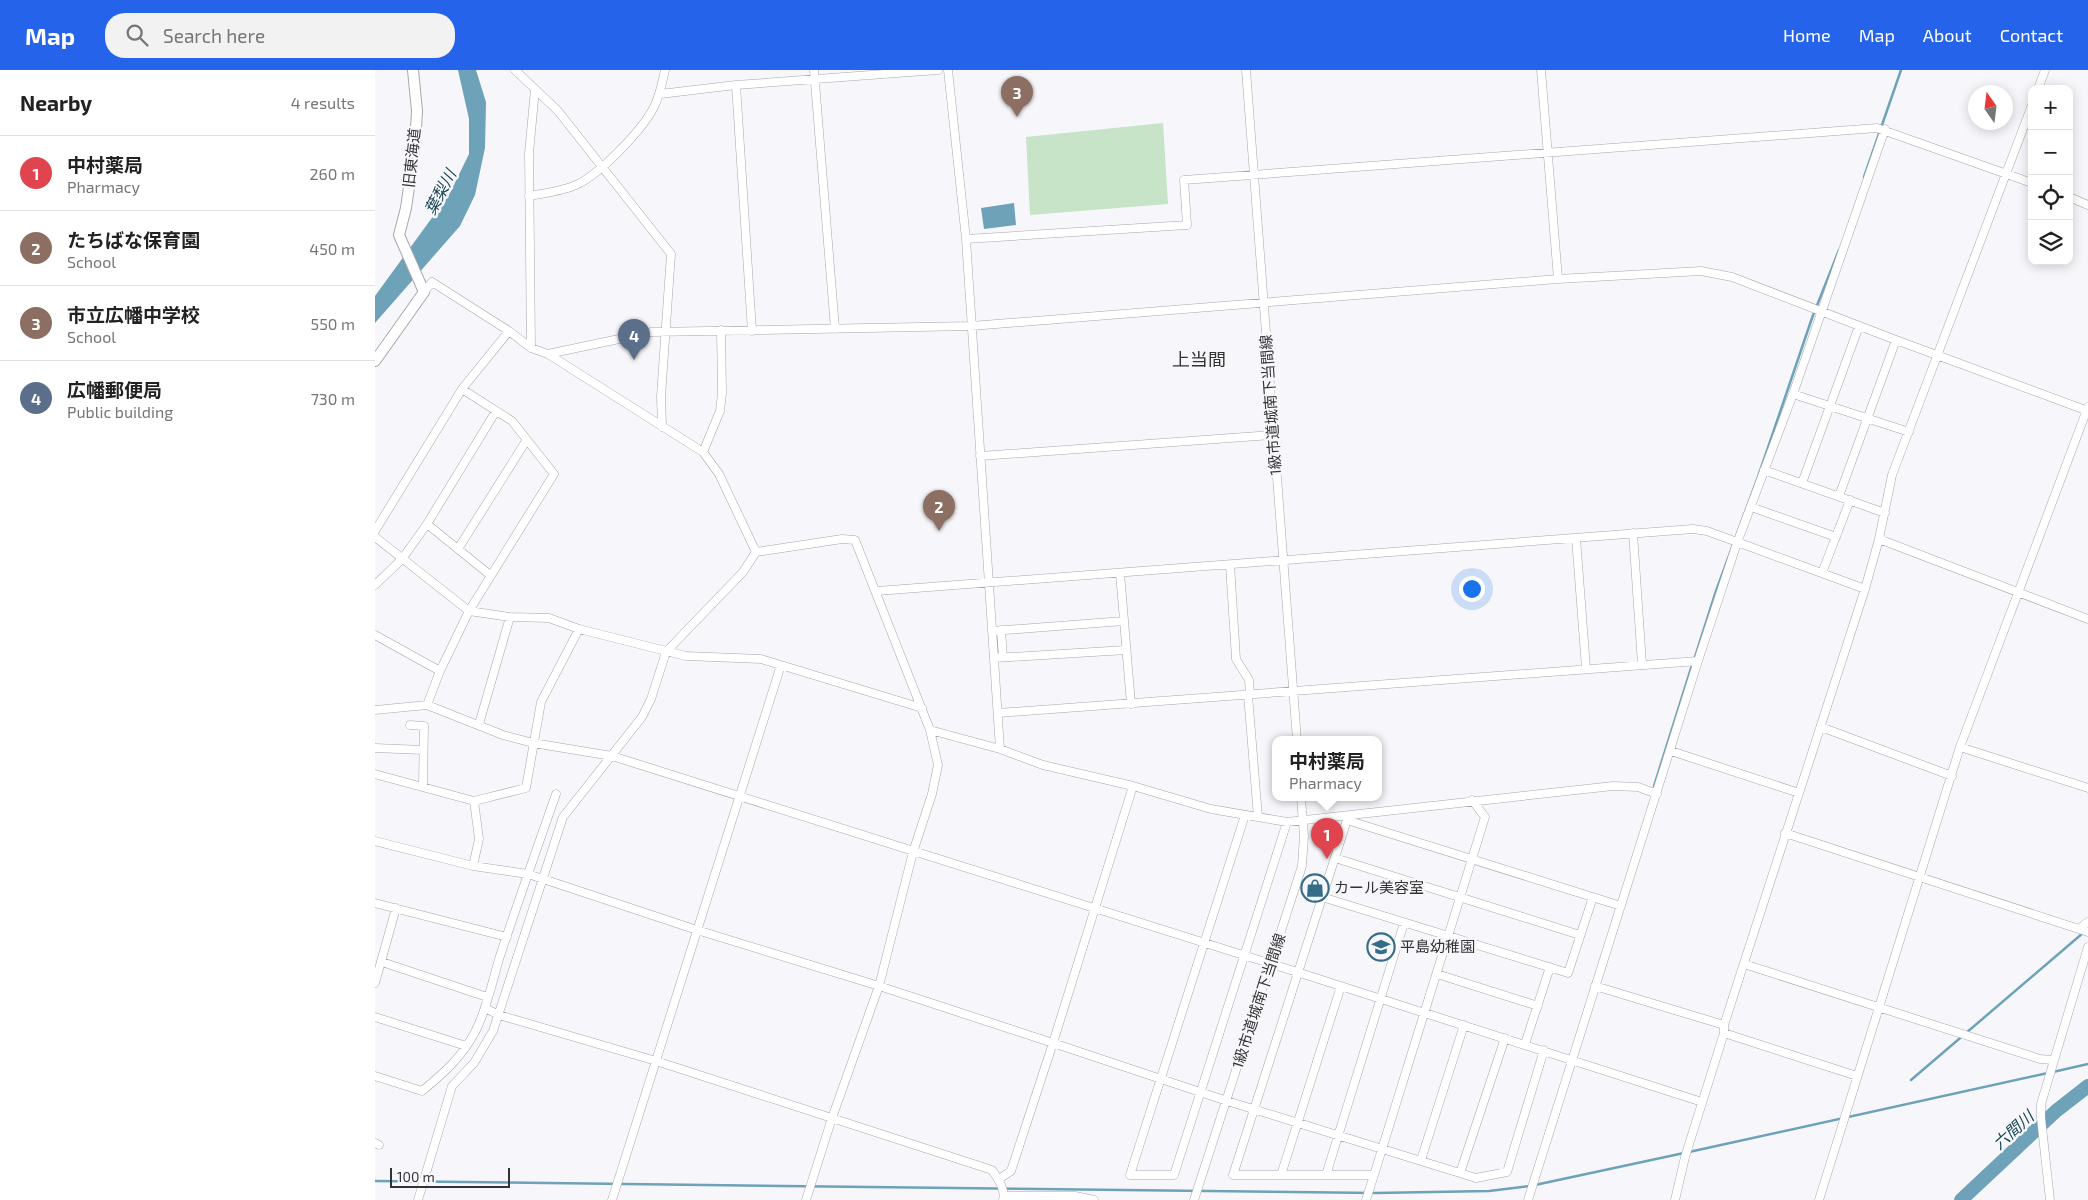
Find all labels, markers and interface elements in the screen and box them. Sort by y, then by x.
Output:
search box [105,13,455,58]
text: Map [25,21,75,50]
icon: search [123,21,151,49]
text: Search here [163,24,265,47]
text: Home [1783,24,1831,46]
text: Map [1859,24,1895,46]
text: About [1923,24,1972,46]
text: Contact [2000,24,2063,46]
pin: 3 [1001,76,1033,117]
north arrow [1968,85,2013,130]
map controls [2028,85,2073,265]
button: + [2028,85,2073,130]
text: Nearby [20,90,92,115]
text: 4 results [291,93,355,112]
street label: 旧東海道 [399,127,423,189]
button: − [2028,130,2073,175]
text: 中村薬局 [67,153,143,176]
text: 1 [33,164,39,183]
text: 260 m [310,164,355,183]
water label: 葉梨川 [420,164,460,217]
button: locate [2028,175,2073,220]
text: Pharmacy [67,177,140,196]
button: layers [2028,220,2073,265]
text: たちばな保育園 [67,228,200,251]
text: 2 [31,239,41,258]
text: 450 m [309,239,355,258]
text: School [67,252,116,271]
text: 市立広幡中学校 [67,303,200,326]
text: 3 [31,314,41,333]
text: 550 m [311,314,355,333]
pin: 4 [618,319,650,360]
text: School [67,327,116,346]
street label: 1級市道城南下当間線 [1256,334,1284,476]
district label: 上当間 [1172,348,1226,370]
text: 広幡郵便局 [67,378,162,401]
text: 4 [31,389,41,408]
text: 730 m [311,389,355,408]
text: Public building [67,402,173,421]
pin: 2 [923,490,955,531]
your location [1459,576,1485,602]
popup [1272,736,1382,801]
text: 中村薬局 [1289,749,1365,772]
text: Pharmacy [1289,773,1362,792]
pin: 1 [1311,818,1343,859]
shop icon: カール美容室 [1300,873,1330,903]
place label: カール美容室 [1334,878,1424,896]
street label: 1級市道城南下当間線 [1228,931,1288,1071]
school or university icon: 平島幼稚園 [1366,932,1396,962]
place label: 平島幼稚園 [1400,937,1475,955]
water label: 六間川 [1988,1105,2038,1153]
scale bar [390,1165,510,1188]
text: 100 m [397,1168,435,1185]

